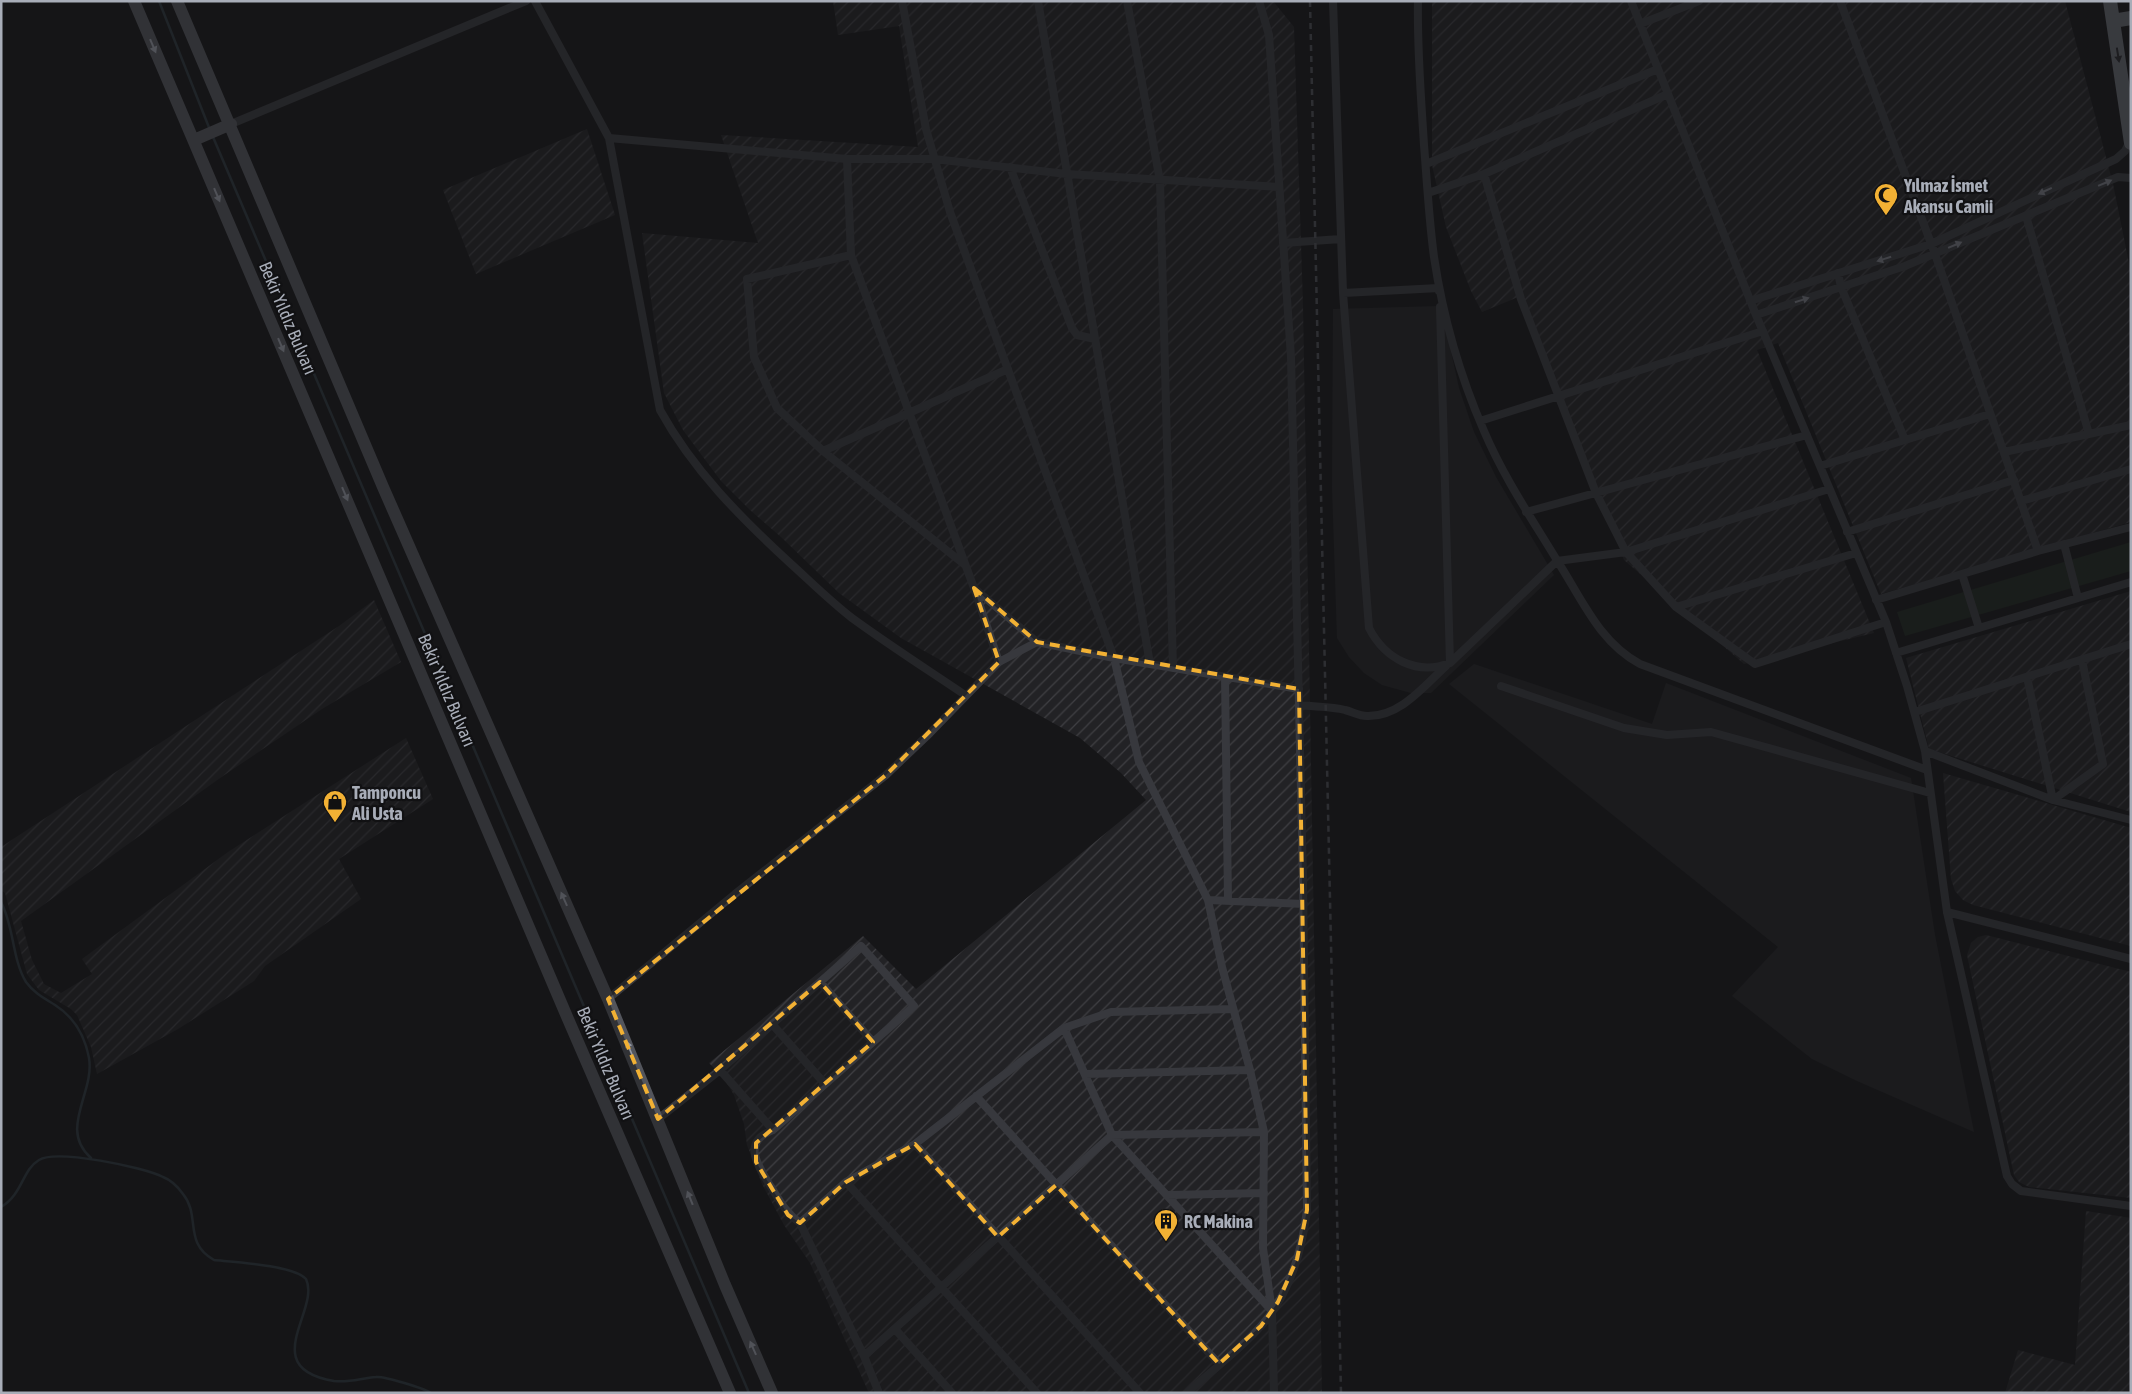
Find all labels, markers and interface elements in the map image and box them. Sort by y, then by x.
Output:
one-way arrow [149,39,157,54]
one-way arrow [2114,48,2122,64]
place label: Yılmaz İsmet Akansu Camii [1903,175,1993,217]
one-way arrow [2098,178,2112,186]
mosque icon: Yılmaz İsmet Akansu Camii [1873,182,1899,216]
one-way arrow [214,188,222,202]
one-way arrow [2038,188,2052,196]
one-way arrow [1948,241,1962,249]
one-way arrow [1877,255,1892,263]
street label: Bekir Yıldız Bulvarı [255,258,321,378]
one-way arrow [1795,295,1810,303]
one-way arrow [277,338,285,353]
one-way arrow [341,487,349,501]
street label: Bekir Yıldız Bulvarı [414,630,480,750]
place label: Tamponcu Ali Usta [351,782,421,824]
shop icon: Tamponcu Ali Usta [322,789,348,823]
one-way arrow [560,892,568,906]
street label: Bekir Yıldız Bulvarı [573,1003,639,1123]
one-way arrow [624,1041,632,1055]
one-way arrow [686,1190,694,1205]
building icon: RC Makina [1153,1208,1179,1242]
place label: RC Makina [1184,1211,1253,1232]
one-way arrow [748,1341,756,1355]

